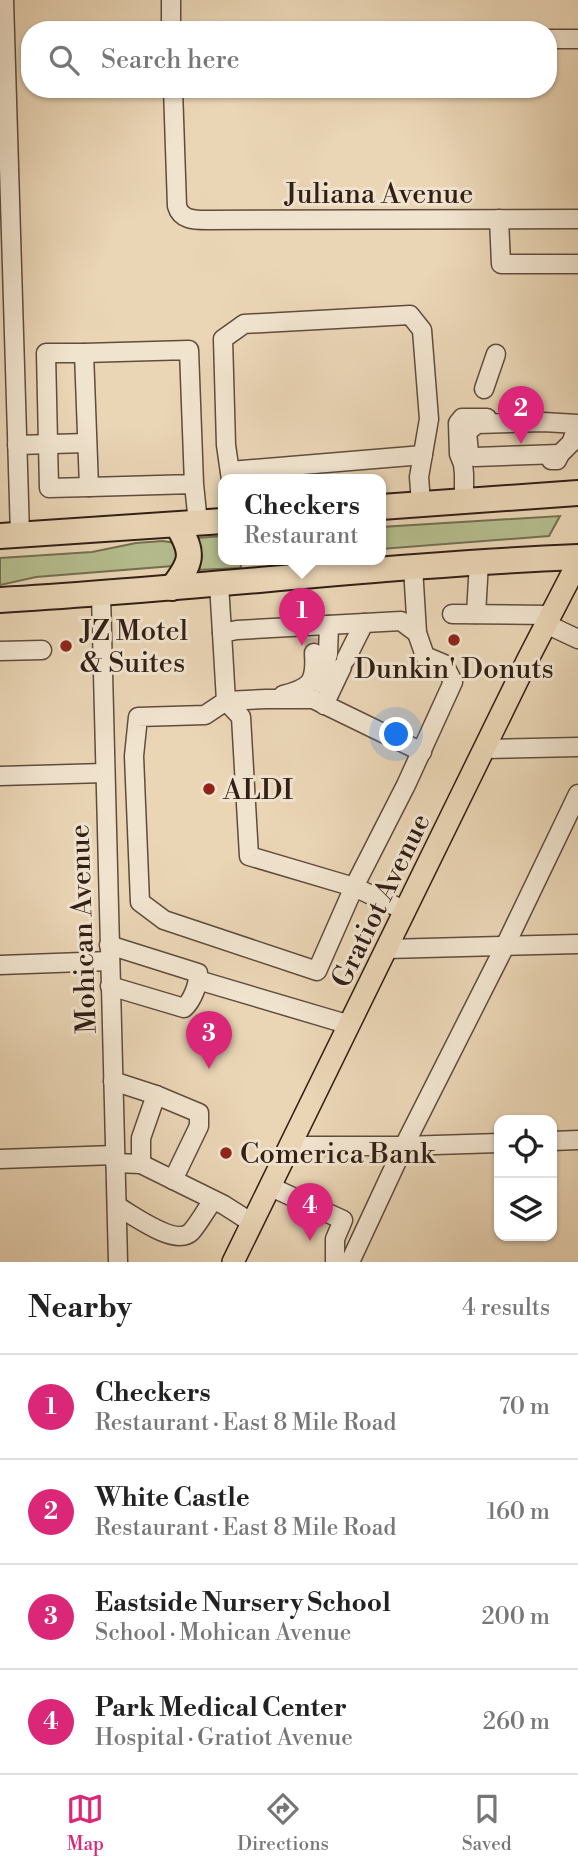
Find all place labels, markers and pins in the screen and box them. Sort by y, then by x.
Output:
pin: 2 [498,386,544,444]
pin: 1 [279,588,325,646]
place label: JZ Motel & Suites [79,614,188,681]
marker: Dunkin' Donuts [446,632,462,648]
marker: JZ Motel & Suites [58,638,74,654]
place label: Dunkin' Donuts [354,652,554,687]
place label: ALDI [222,773,294,808]
marker: ALDI [201,781,217,797]
pin: 3 [186,1011,232,1069]
place label: Comerica Bank [240,1137,436,1172]
marker: Comerica Bank [218,1145,234,1161]
pin: 4 [287,1183,333,1241]

